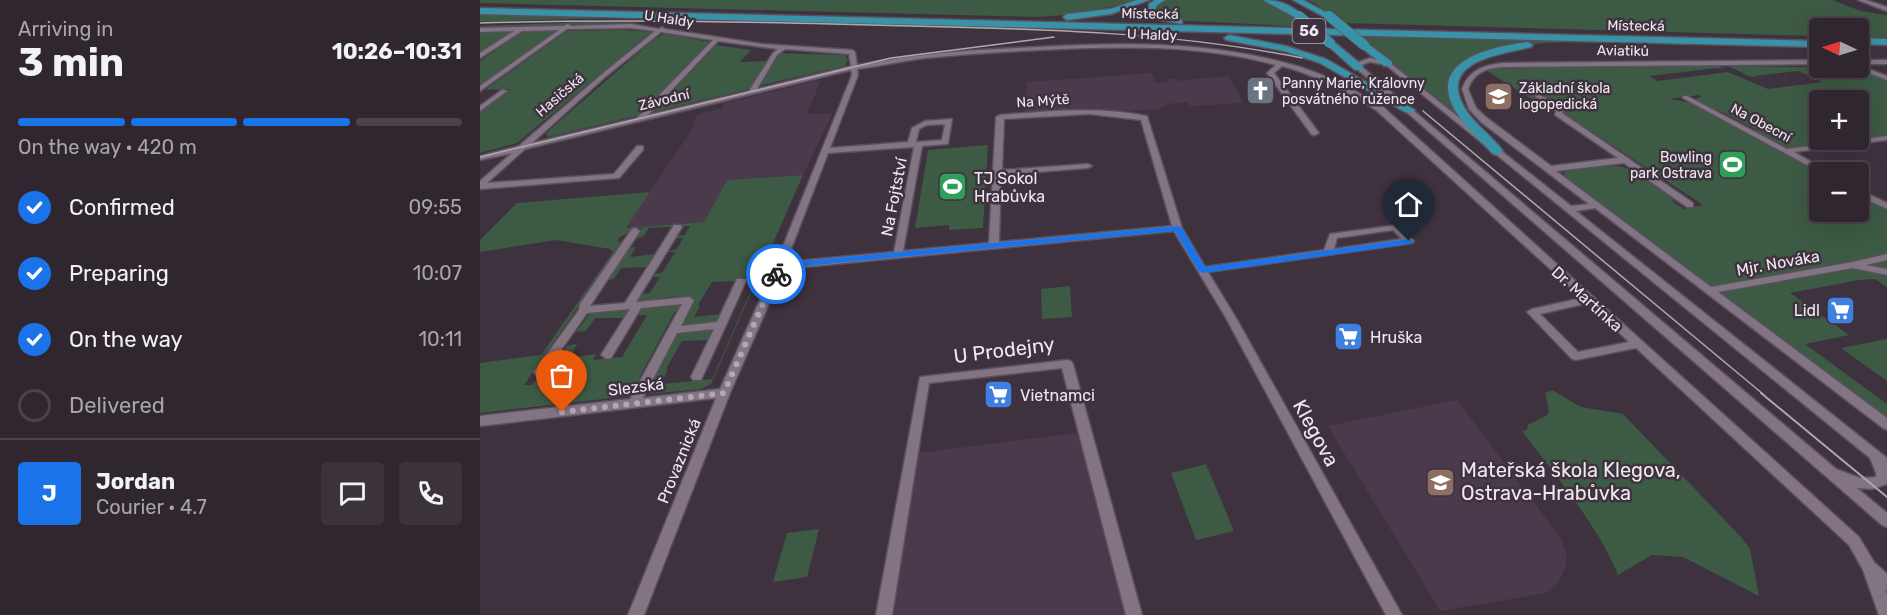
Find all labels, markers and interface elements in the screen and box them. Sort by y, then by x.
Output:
street label: Místecká [1121,5,1179,23]
street label: U Haldy [643,7,695,31]
text: Arriving in [18,17,113,41]
street label: Místecká [1607,17,1665,35]
north arrow [1809,18,1869,78]
map controls [1809,18,1869,222]
road number: 56 [1292,19,1326,43]
street label: U Haldy [1126,26,1178,44]
text: 10:26–10:31 [332,38,462,65]
text: 3 min [18,40,124,86]
street label: Aviatiků [1597,42,1649,60]
street label: Hasičská [533,70,587,120]
church icon: Panny Marie, Královny posvátného růžence [1245,75,1277,107]
place label: Panny Marie, Královny posvátného růžence [1282,75,1425,108]
school or university icon: Základní škola logopedická [1482,80,1514,112]
place label: Základní škola logopedická [1519,80,1610,113]
street label: Závodní [637,85,692,115]
button: + [1809,90,1869,150]
street label: Na Mýtě [1016,91,1070,111]
street label: Na Obecní [1728,100,1795,146]
text: On the way · 420 m [18,135,197,159]
place label: Bowling park Ostrava [1630,149,1712,182]
sports icon: Bowling park Ostrava [1717,149,1749,181]
street label: Na Fojtství [877,155,911,238]
button: − [1809,162,1869,222]
place label: TJ Sokol Hrabůvka [974,169,1045,206]
sports icon: TJ Sokol Hrabůvka [937,171,969,203]
pin [1383,179,1434,241]
icon: home [1392,188,1425,221]
icon: check [18,191,51,224]
text: Confirmed [69,194,175,221]
text: 09:55 [409,195,462,219]
courier [746,244,806,304]
street label: Mjr. Nováka [1735,246,1821,280]
icon: check [18,257,51,290]
icon: bike [760,258,793,291]
text: Preparing [69,260,169,287]
text: 10:07 [413,261,462,285]
street label: Dr. Martínka [1548,262,1626,336]
supermarket icon: Lidl [1825,294,1857,326]
place label: Lidl [1794,301,1820,320]
supermarket icon: Hruška [1333,321,1365,353]
icon: check [18,323,51,356]
text: On the way [69,326,183,353]
text: 10:11 [419,327,462,351]
place label: Hruška [1370,328,1422,347]
street label: U Prodejny [952,332,1056,368]
pin [536,350,587,412]
icon: bag [545,359,578,392]
street label: Slezská [607,374,665,400]
supermarket icon: Vietnamci [983,379,1015,411]
place label: Vietnamci [1020,386,1095,405]
text: Delivered [69,392,165,419]
street label: Klegova [1288,395,1344,471]
street label: Provaznická [653,416,705,506]
place label: Mateřská škola Klegova, Ostrava-Hrabůvka [1461,458,1681,505]
button: chat [321,462,384,525]
button: phone [399,462,462,525]
school or university icon: Mateřská škola Klegova, Ostrava-Hrabůvka [1424,466,1456,498]
text: Jordan [96,468,175,495]
text: J [42,480,57,507]
text: Courier · 4.7 [96,495,207,519]

